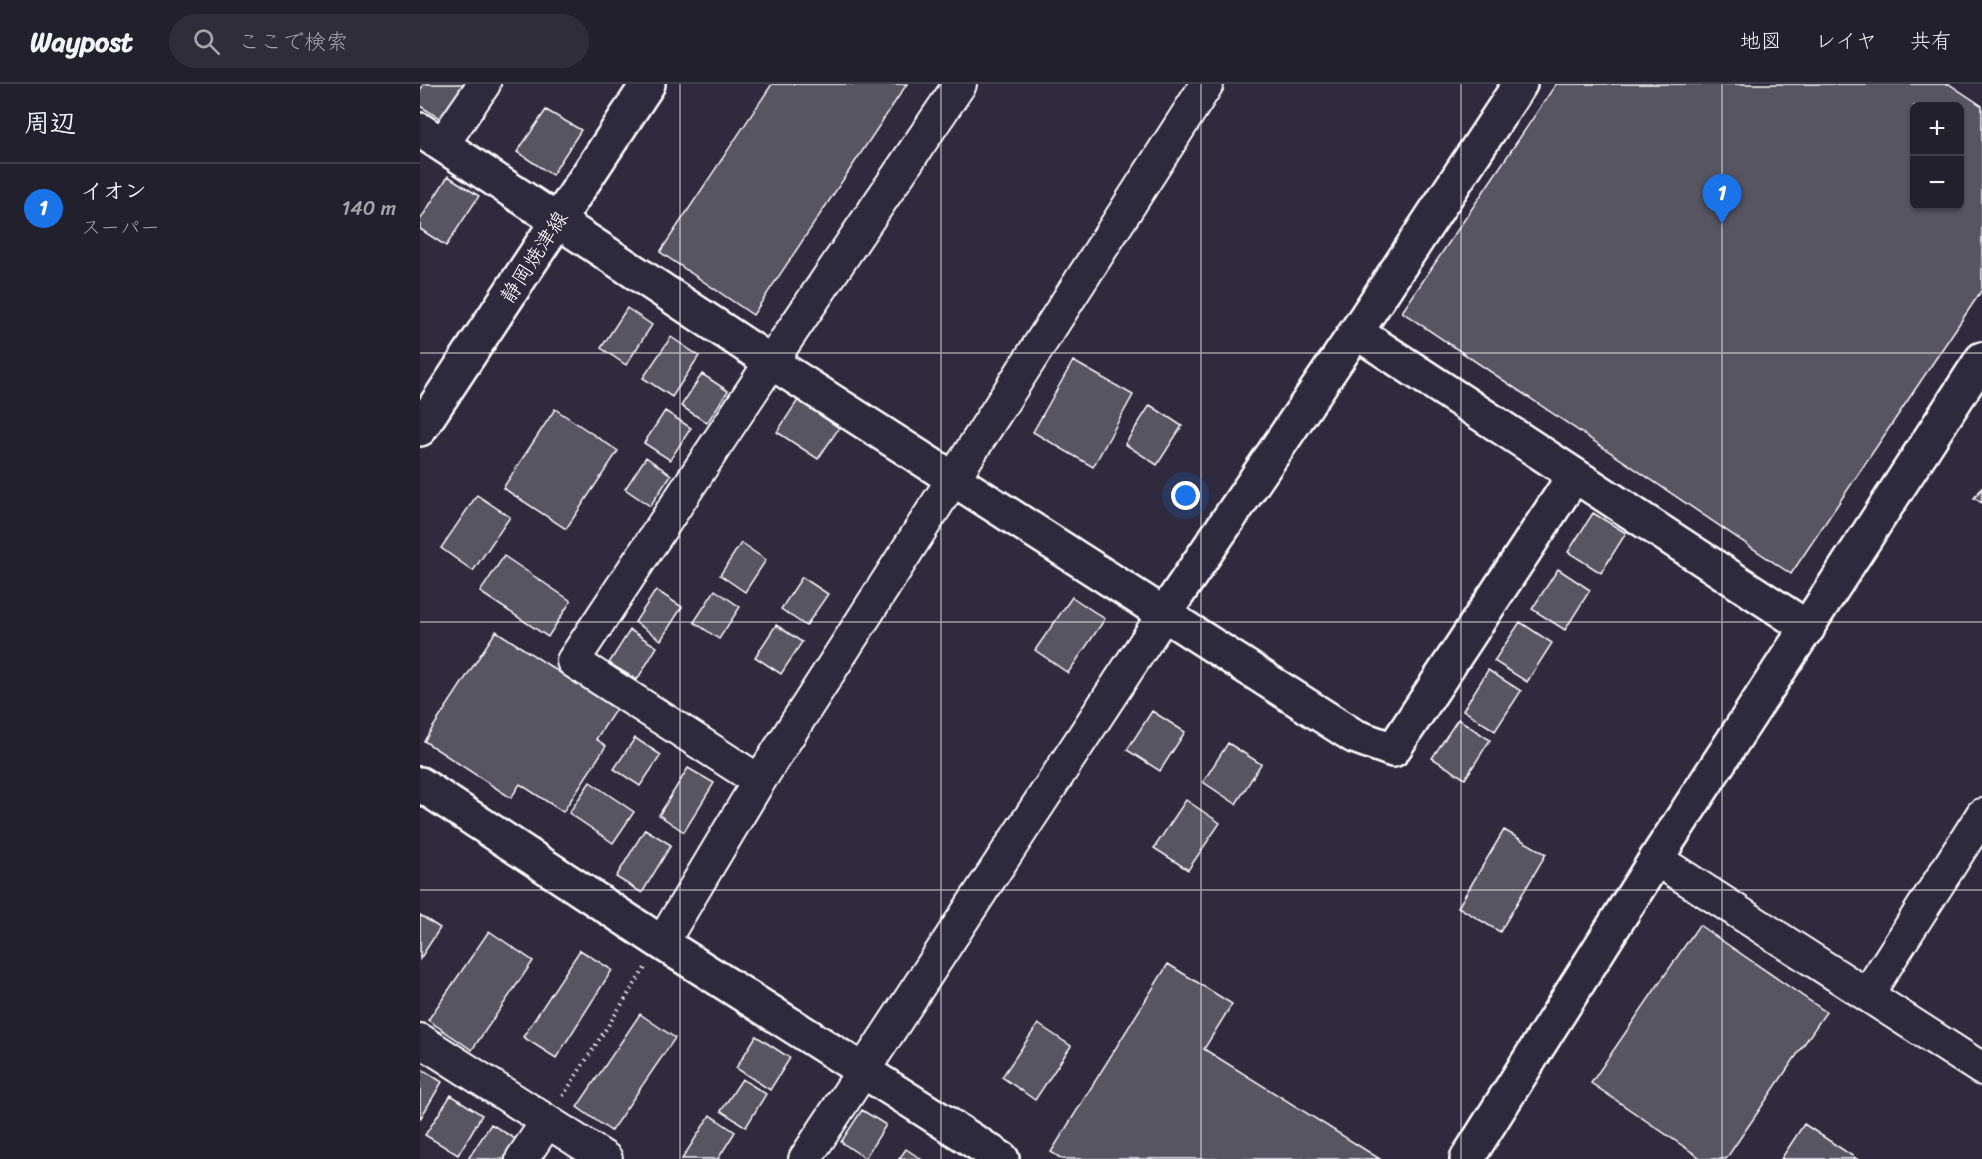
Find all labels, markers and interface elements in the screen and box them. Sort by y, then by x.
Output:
search box [169,14,589,68]
text: Waypost [30,17,133,66]
text: ここで検索 [238,22,348,61]
text: 地図 [1740,22,1782,60]
text: レイヤ [1815,22,1877,60]
text: 共有 [1910,22,1952,60]
icon: search [190,25,223,58]
text: 周辺 [24,100,76,146]
map controls [1910,102,1964,210]
button: + [1910,102,1964,156]
button: − [1910,156,1964,210]
text: イオン [81,171,147,210]
pin: 1 [1702,174,1742,224]
text: 1 [39,191,48,226]
text: 140 m [342,191,396,226]
street label: 静岡焼津線 [489,203,579,311]
text: スーパー [81,210,160,245]
your location [1171,481,1200,510]

